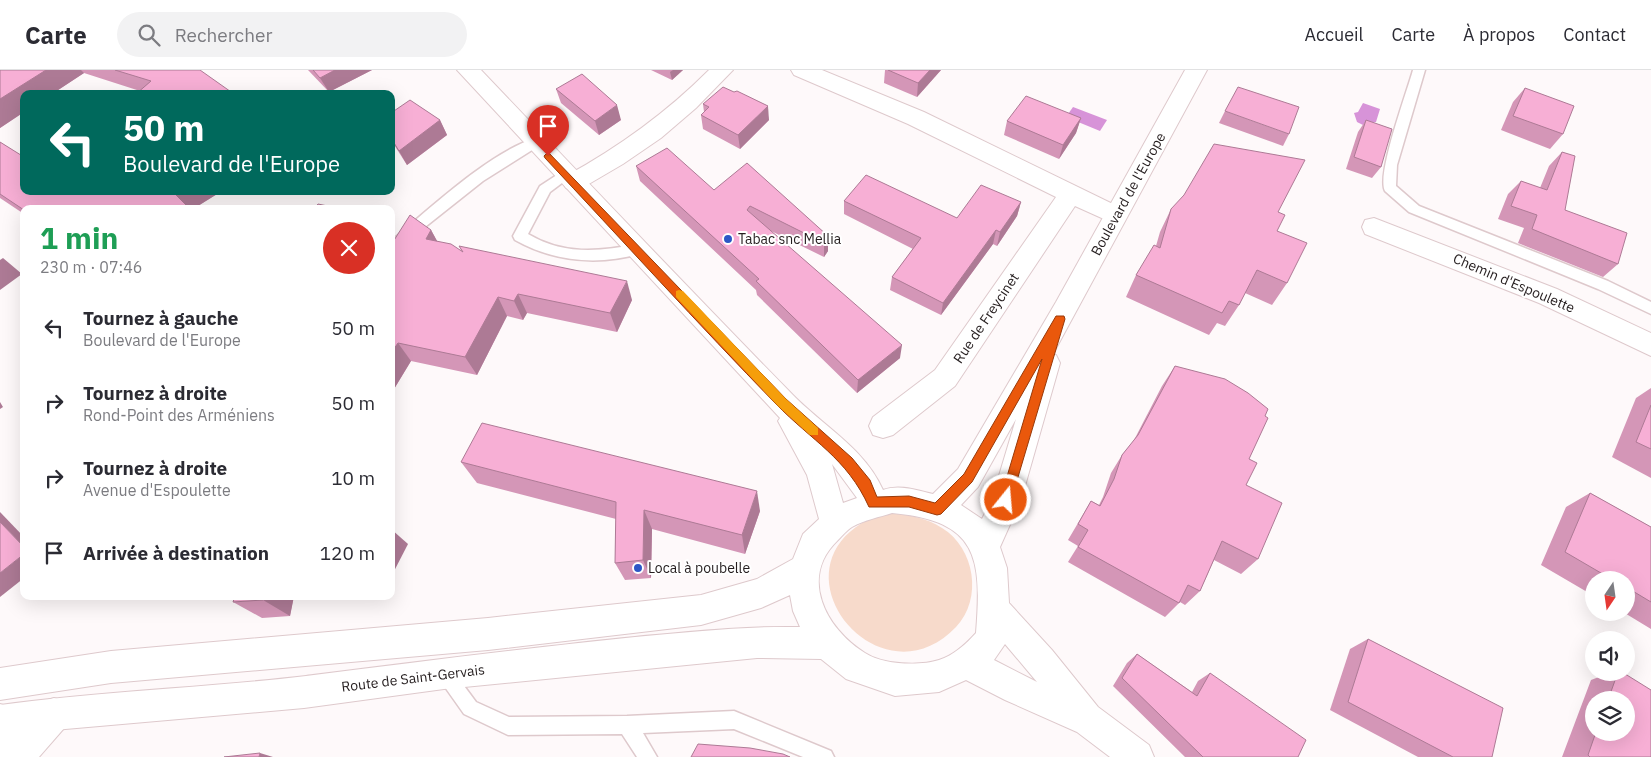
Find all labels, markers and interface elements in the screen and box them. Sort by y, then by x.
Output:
search box [117,12,467,57]
text: Carte [25,19,87,51]
icon: search [135,21,163,49]
text: Rechercher [175,23,272,47]
text: Accueil [1304,23,1363,46]
text: Carte [1391,23,1435,46]
text: À propos [1463,23,1535,46]
text: Contact [1563,23,1626,46]
text: 50 m [123,105,205,151]
pin [527,105,569,156]
icon: left [40,110,105,175]
icon: arrive [534,112,562,140]
street label: Boulevard de l'Europe [1087,129,1170,259]
text: Boulevard de l'Europe [123,149,340,178]
text: 1 min [40,218,118,257]
button: close [323,222,375,274]
place label: Tabac snc Mellia [738,230,842,248]
marker: Tabac snc Mellia [722,233,734,245]
street label: Chemin d'Espoulette [1450,249,1578,317]
text: 230 m · 07:46 [40,257,142,277]
street label: Rue de Freycinet [949,269,1023,367]
text: Tournez à gauche [83,306,239,330]
icon: left [40,314,68,342]
text: 50 m [331,316,375,340]
text: Boulevard de l'Europe [83,330,241,350]
text: Tournez à droite [83,381,227,405]
icon: right [40,389,68,417]
text: 50 m [331,391,375,415]
text: Rond-Point des Arméniens [83,405,275,425]
text: Tournez à droite [83,456,227,480]
icon: right [40,464,68,492]
text: 10 m [331,466,375,490]
position arrow [979,473,1031,525]
text: Avenue d'Espoulette [83,480,231,500]
icon: arrive [40,539,68,567]
text: Arrivée à destination [83,541,269,565]
text: 120 m [320,541,375,565]
place label: Local à poubelle [648,559,750,577]
marker: Local à poubelle [632,562,644,574]
north arrow [1585,571,1635,621]
map controls [1585,571,1635,741]
button: sound [1585,631,1635,681]
street label: Route de Saint-Gervais [340,660,486,696]
button: layers [1585,691,1635,741]

